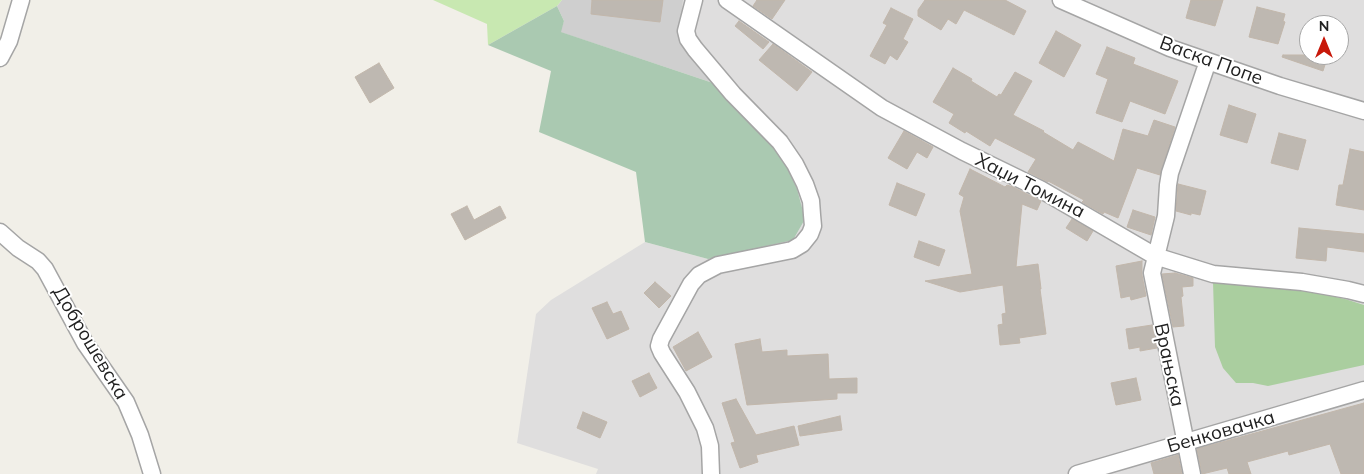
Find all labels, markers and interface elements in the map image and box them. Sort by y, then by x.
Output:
north arrow [1299,15,1349,65]
text: N [1319,17,1329,35]
street label: Васка Попе [1156,32,1266,90]
street label: Хаџи Томина [972,149,1088,223]
street label: Доброшевска [47,282,133,404]
street label: Врањска [1149,321,1189,409]
street label: Бенковачка [1165,406,1277,458]

